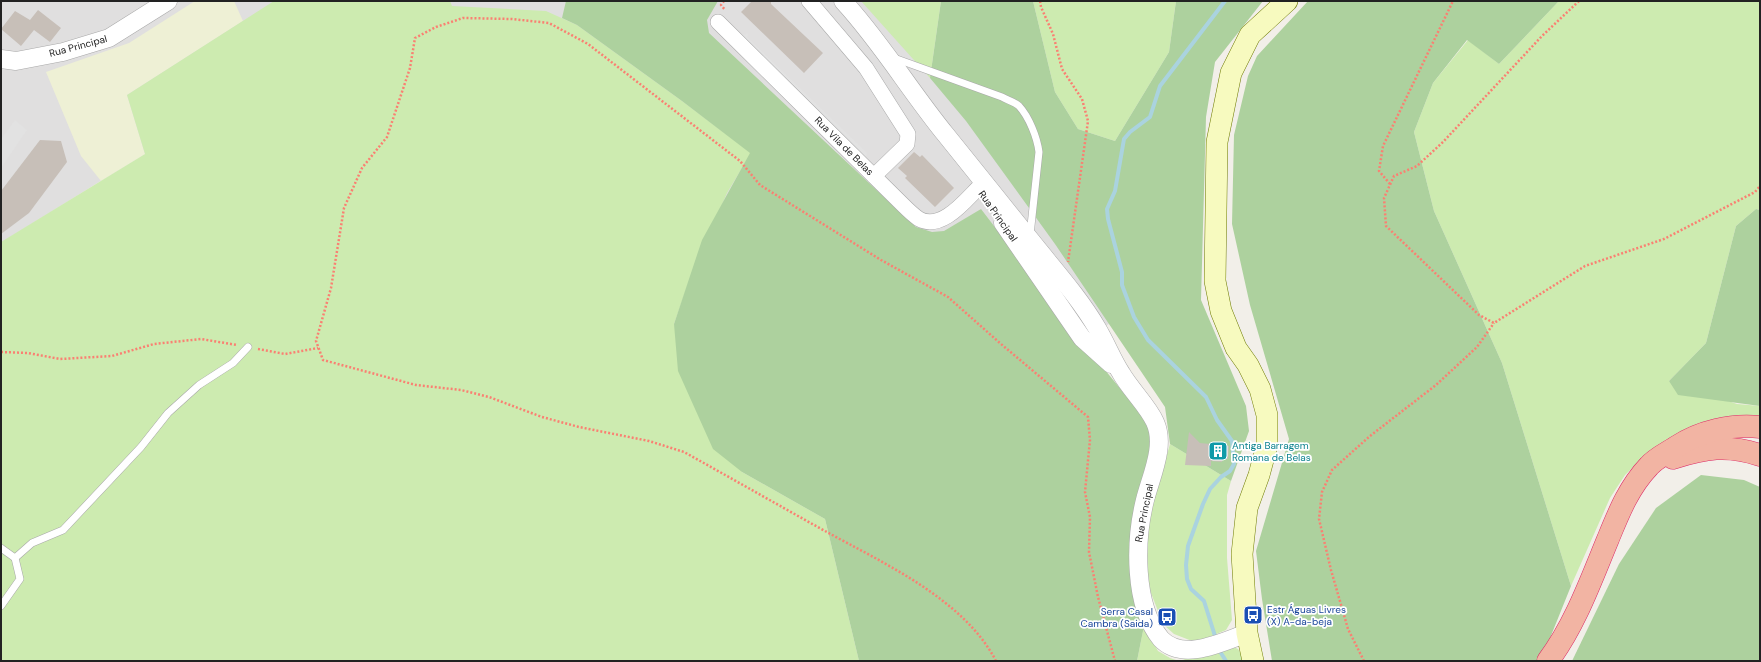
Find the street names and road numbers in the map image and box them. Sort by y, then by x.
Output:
street label: Rua Principal [48,32,108,60]
street label: Rua Vila de Belas [812,114,876,178]
street label: Rua Principal [976,188,1020,244]
street label: Rua Principal [1132,483,1156,543]

